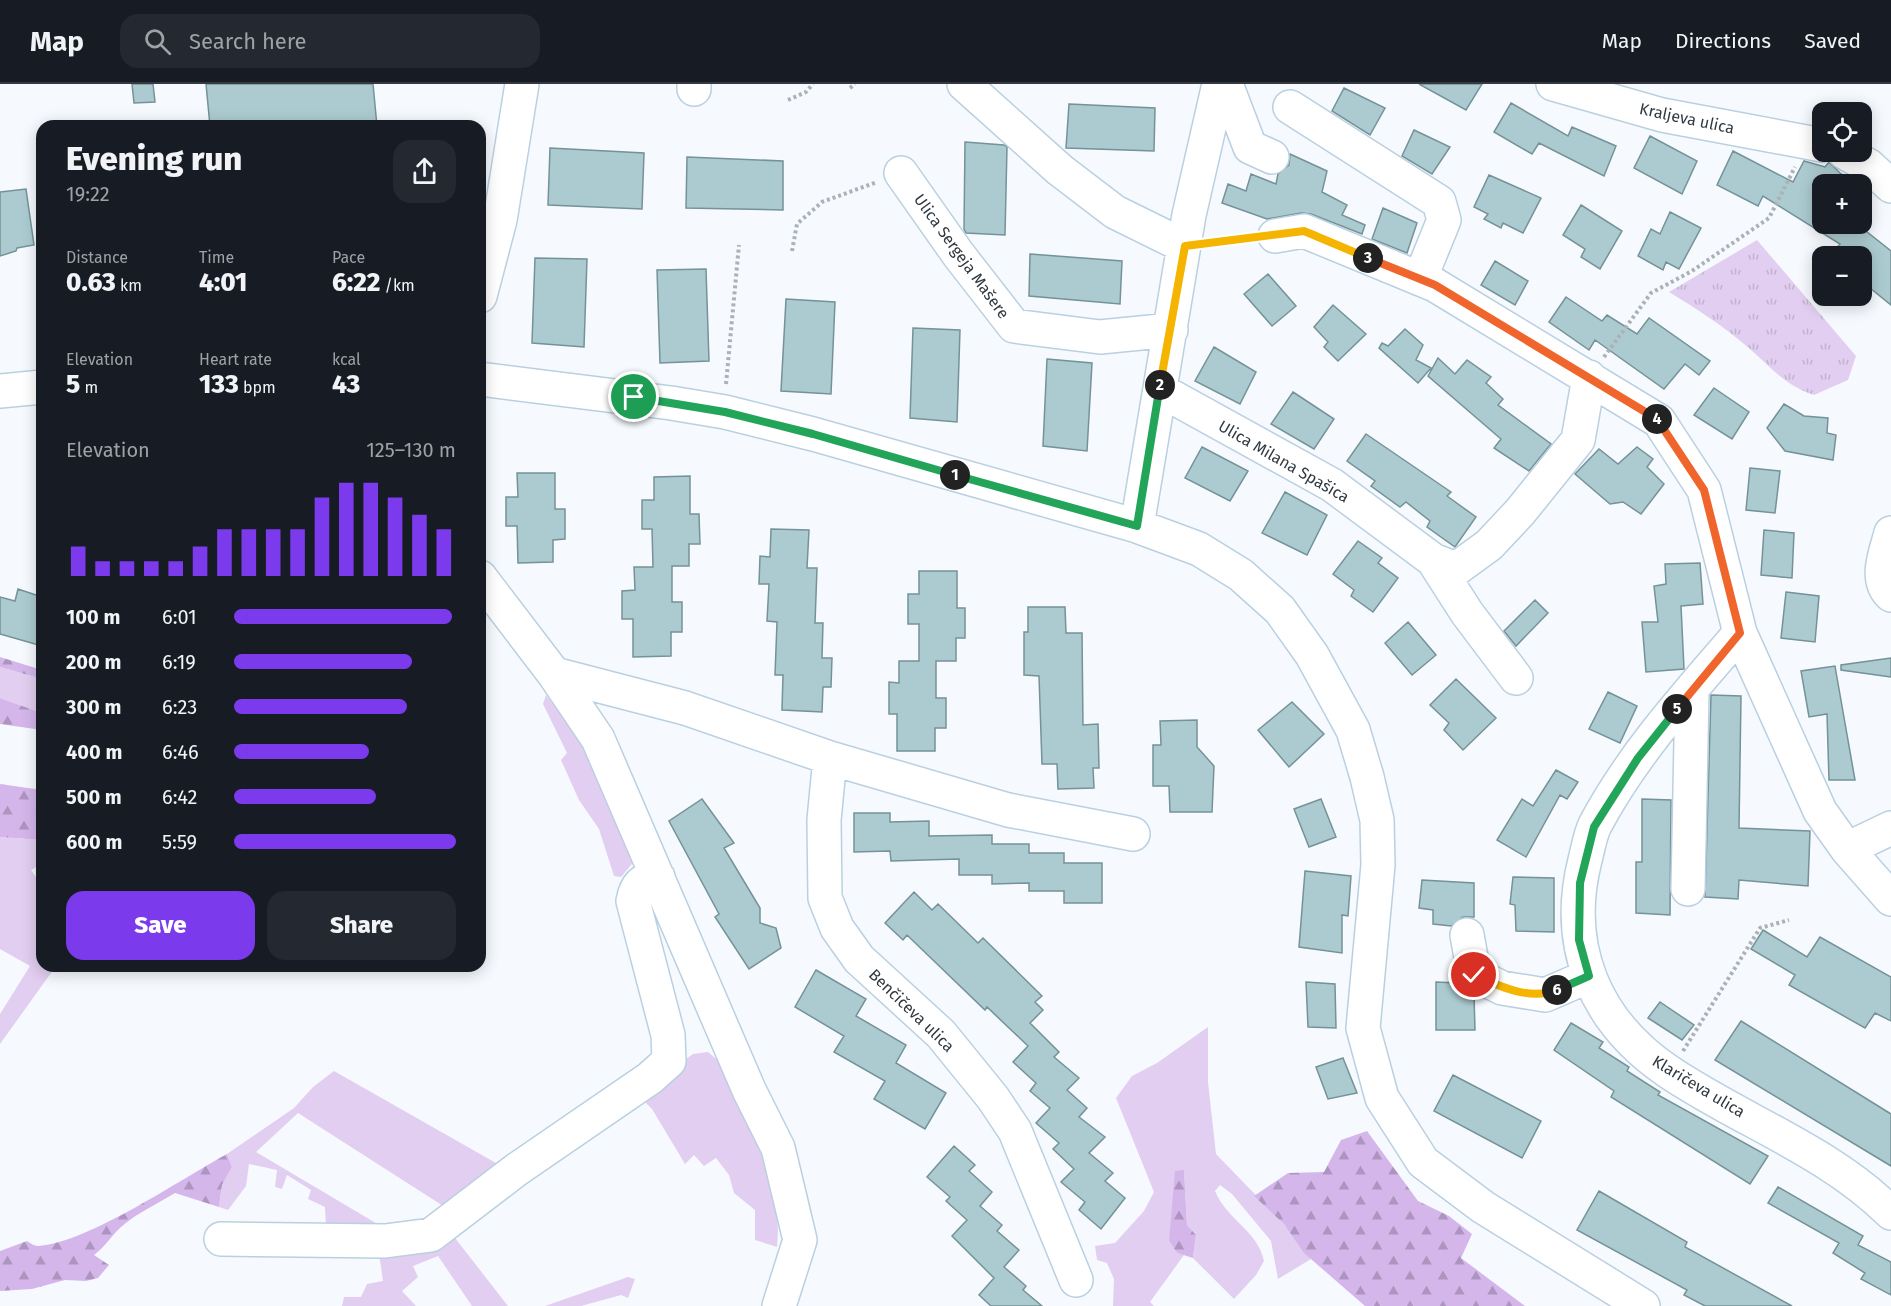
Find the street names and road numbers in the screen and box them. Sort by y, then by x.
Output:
street label: Kraljeva ulica [1638,99,1736,138]
street label: Ulica Sergeja Mašere [910,190,1013,322]
street label: Ulica Milana Spašica [1215,416,1352,507]
street label: Benčičeva ulica [865,965,958,1056]
street label: Klaričeva ulica [1649,1051,1749,1122]

